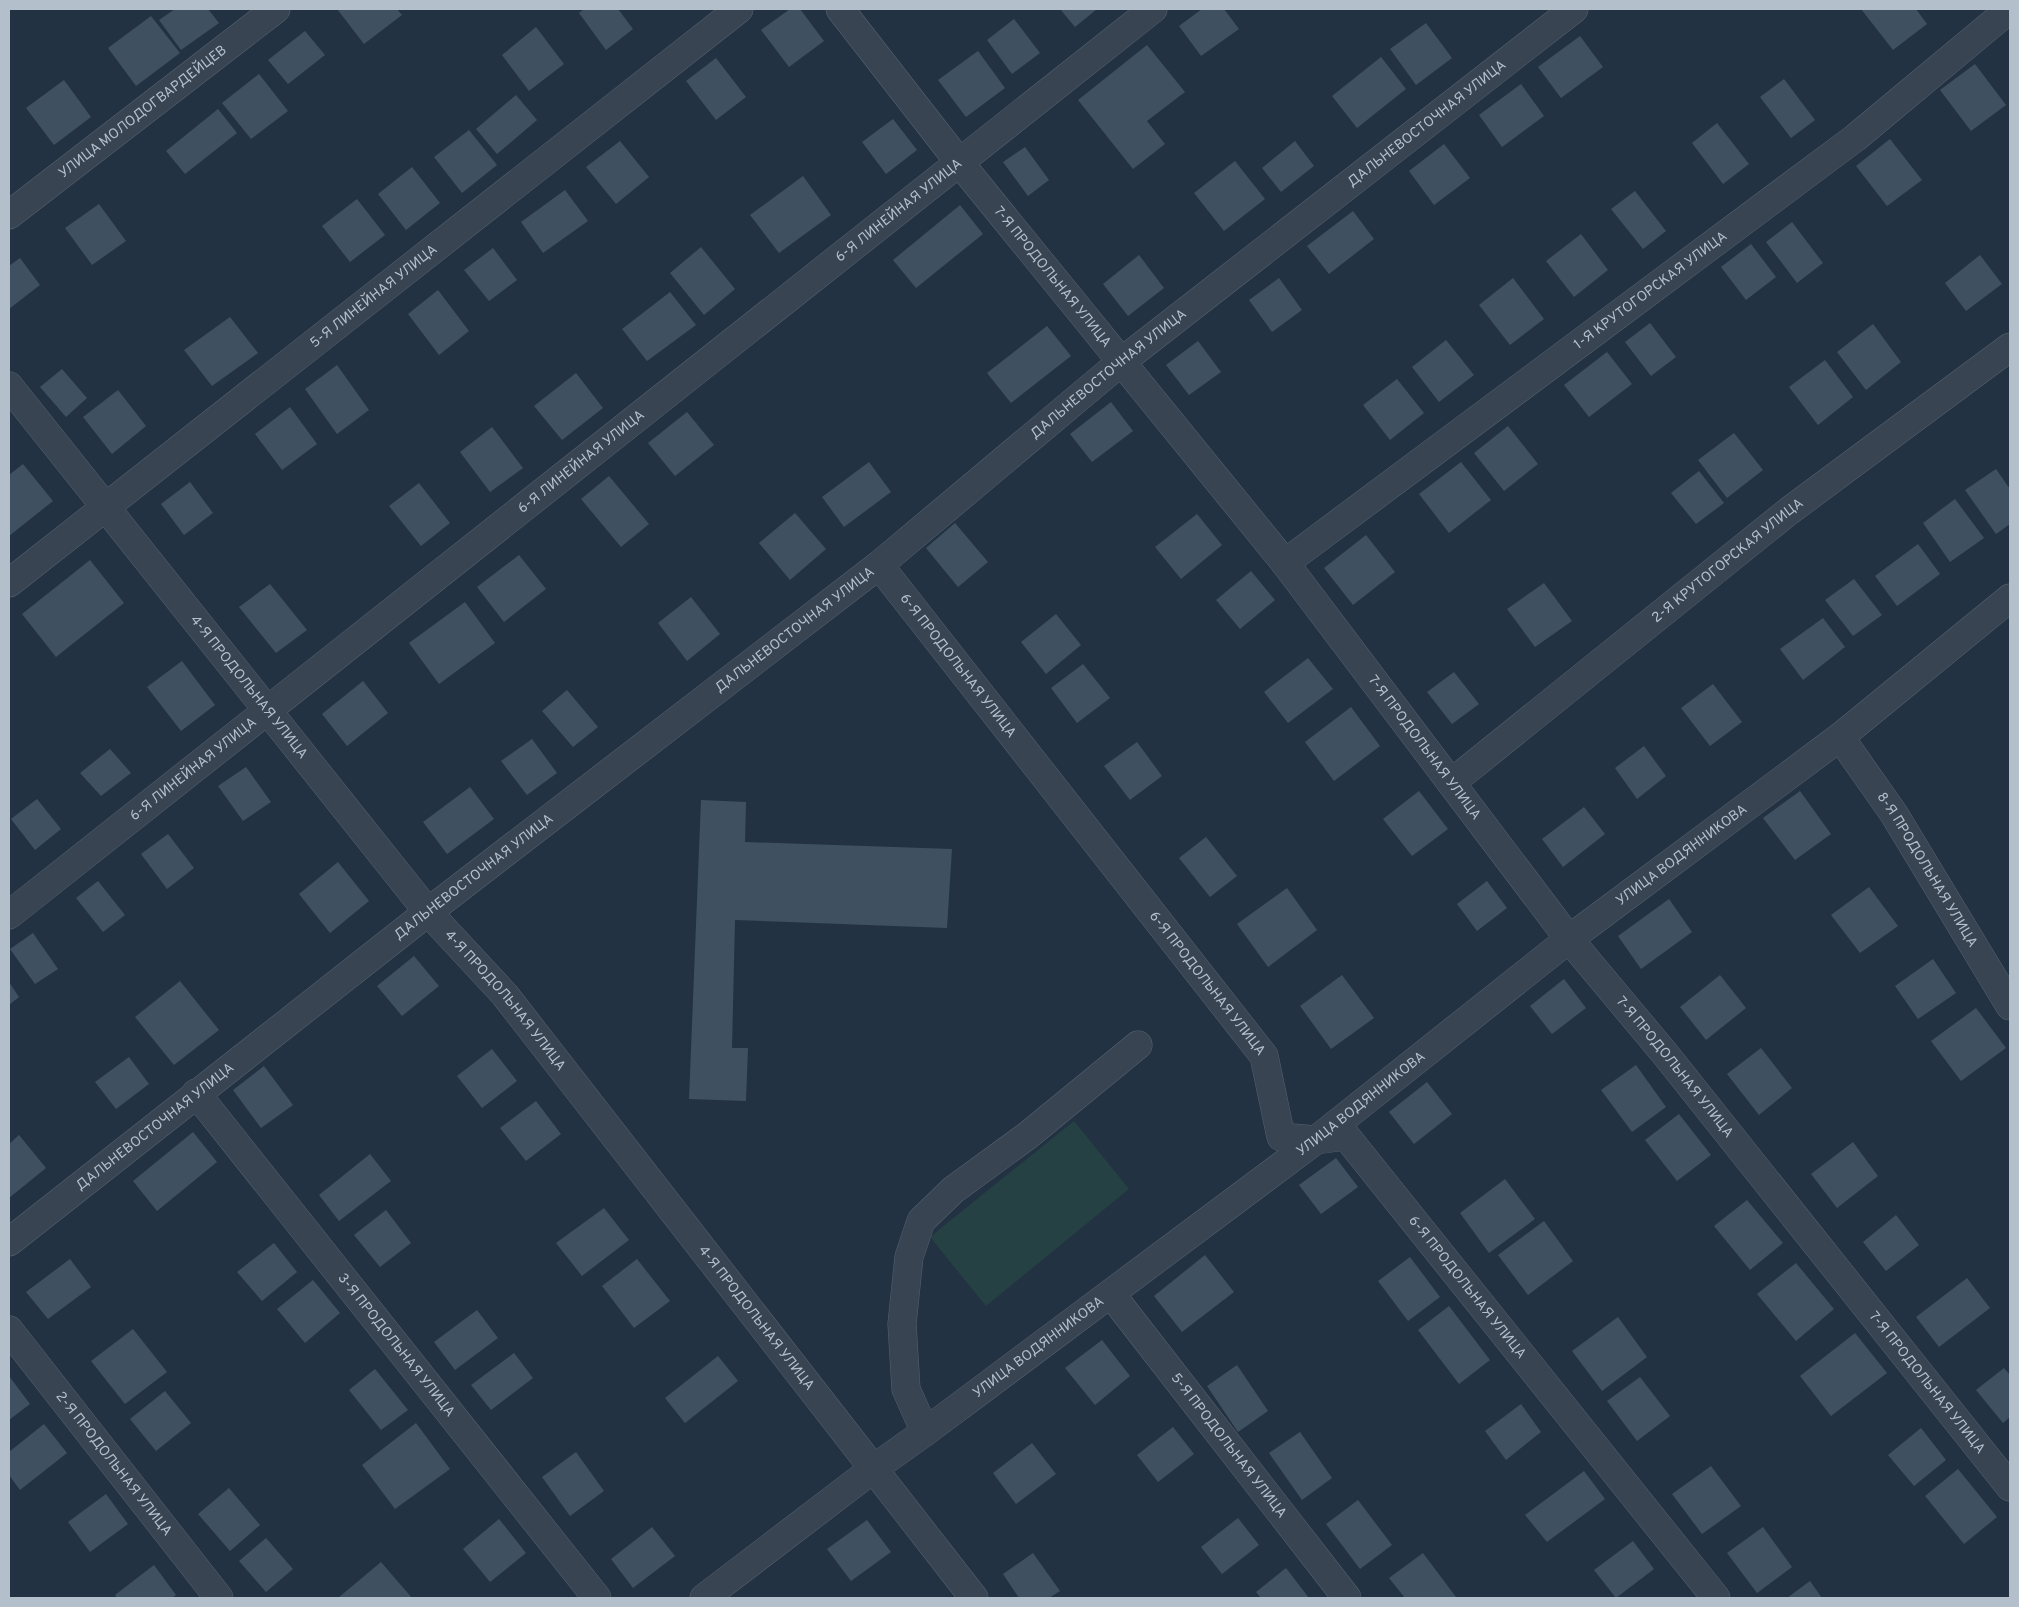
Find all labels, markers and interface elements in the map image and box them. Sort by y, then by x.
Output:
street label: УЛИЦА МОЛОДОГВАРДЕЙЦЕВ [55,42,230,182]
street label: ДАЛЬНЕВОСТОЧНАЯ УЛИЦА [1344,57,1510,191]
street label: 6-Я ЛИНЕЙНАЯ УЛИЦА [832,155,966,266]
street label: 7-Я ПРОДОЛЬНАЯ УЛИЦА [990,203,1115,351]
street label: 1-Я КРУТОГОРСКАЯ УЛИЦА [1571,228,1731,353]
street label: 5-Я ЛИНЕЙНАЯ УЛИЦА [307,241,441,351]
street label: ДАЛЬНЕВОСТОЧНАЯ УЛИЦА [1027,305,1190,443]
street label: 6-Я ЛИНЕЙНАЯ УЛИЦА [515,406,648,517]
street label: 2-Я КРУТОГОРСКАЯ УЛИЦА [1648,495,1807,626]
street label: ДАЛЬНЕВОСТОЧНАЯ УЛИЦА [712,563,878,697]
street label: 6-Я ПРОДОЛЬНАЯ УЛИЦА [896,590,1020,741]
street label: 4-Я ПРОДОЛЬНАЯ УЛИЦА [187,612,311,762]
street label: 7-Я ПРОДОЛЬНАЯ УЛИЦА [1364,672,1485,823]
street label: 6-Я ЛИНЕЙНАЯ УЛИЦА [126,714,260,824]
street label: 8-Я ПРОДОЛЬНАЯ УЛИЦА [1873,789,1981,950]
street label: УЛИЦА ВОДЯННИКОВА [1613,801,1750,909]
street label: ДАЛЬНЕВОСТОЧНАЯ УЛИЦА [391,810,557,944]
street label: 6-Я ПРОДОЛЬНАЯ УЛИЦА [1145,908,1269,1059]
street label: 4-Я ПРОДОЛЬНАЯ УЛИЦА [441,927,569,1074]
street label: 7-Я ПРОДОЛЬНАЯ УЛИЦА [1612,993,1737,1141]
street label: УЛИЦА ВОДЯННИКОВА [1293,1048,1429,1160]
street label: ДАЛЬНЕВОСТОЧНАЯ УЛИЦА [73,1059,238,1194]
street label: 6-Я ПРОДОЛЬНАЯ УЛИЦА [1405,1212,1530,1362]
street label: 4-Я ПРОДОЛЬНАЯ УЛИЦА [695,1242,818,1394]
street label: 3-Я ПРОДОЛЬНАЯ УЛИЦА [334,1270,458,1420]
street label: УЛИЦА ВОДЯННИКОВА [970,1293,1107,1402]
street label: 7-Я ПРОДОЛЬНАЯ УЛИЦА [1865,1308,1989,1457]
street label: 5-Я ПРОДОЛЬНАЯ УЛИЦА [1167,1370,1290,1522]
street label: 2-Я ПРОДОЛЬНАЯ УЛИЦА [52,1388,176,1539]

